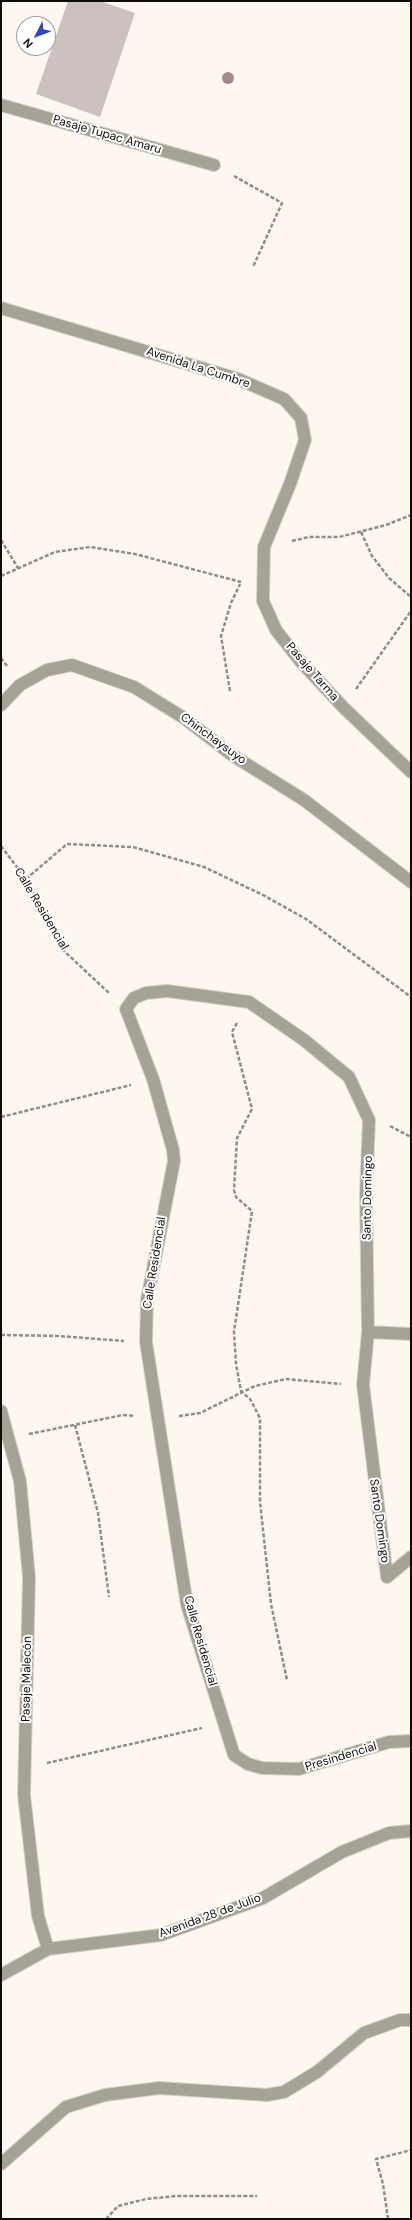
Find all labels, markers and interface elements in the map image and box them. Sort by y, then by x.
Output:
north arrow [16,16,56,56]
text: N [20,36,36,51]
street label: Pasaje Tupac Amaru [51,113,163,157]
street label: Avenida La Cumbre [144,344,252,392]
street label: Pasaje Tarma [283,640,341,704]
street label: Chinchaysuyo [177,710,249,768]
street label: Calle Residencial [11,865,71,953]
street label: Santo Domingo [360,1156,376,1240]
street label: Calle Residencial [141,1216,169,1310]
street label: Santo Domingo [366,1478,392,1564]
street label: Calle Residencial [180,1594,220,1688]
street label: Pasaje Malecón [19,1636,35,1722]
street label: Presindencial [304,1739,378,1775]
street label: Avenida 28 de Julio [157,1891,263,1941]

